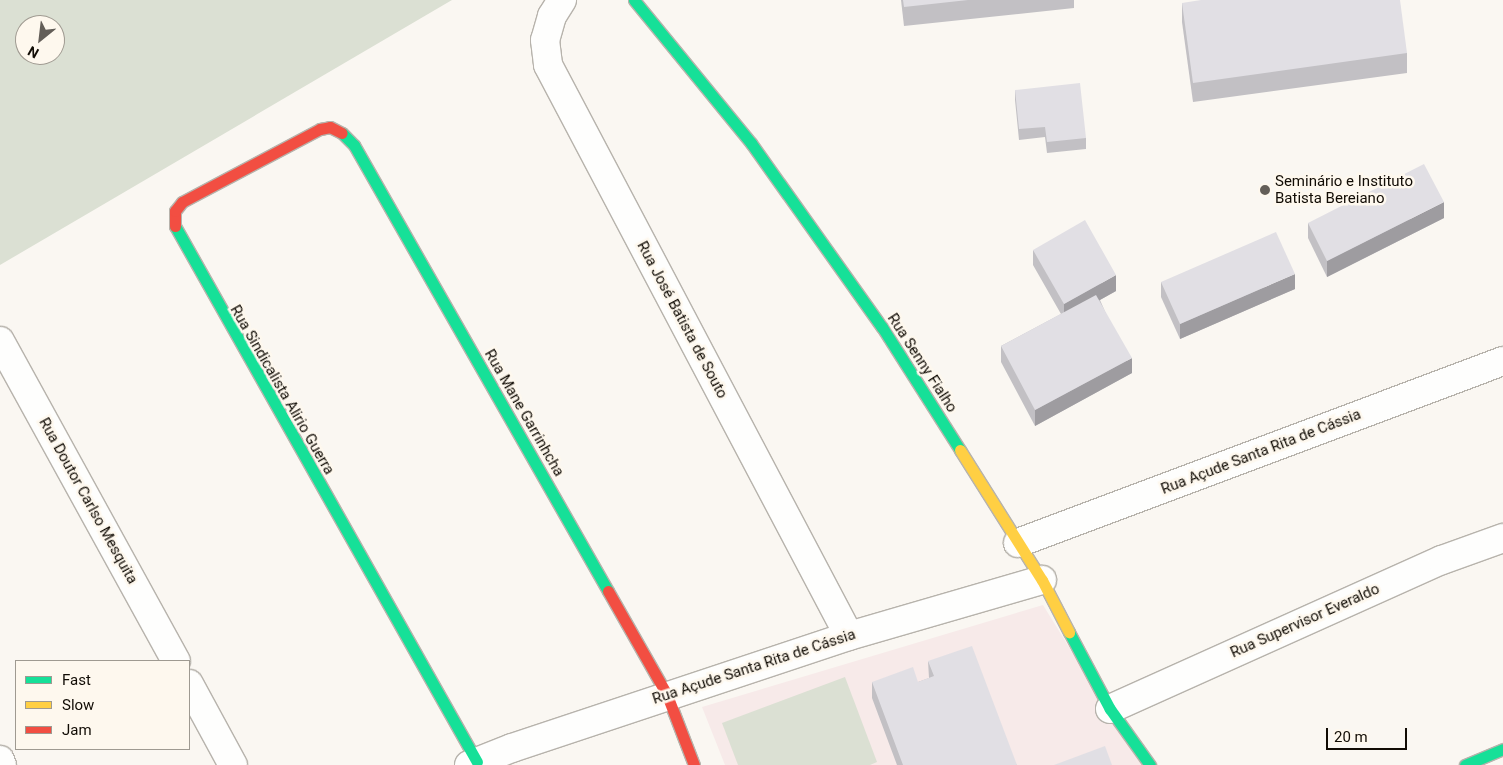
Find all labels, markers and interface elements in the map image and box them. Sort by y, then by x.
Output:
north arrow [15,15,65,65]
text: N [25,43,41,62]
place label: Seminário e Instituto Batista Bereiano [1275,172,1413,207]
marker: Seminário e Instituto Batista Bereiano [1259,184,1271,196]
street label: Rua José Batista de Souto [633,238,731,402]
street label: Rua Sindicalista Alirio Guerra [226,302,338,478]
street label: Rua Senny Fialho [883,310,961,416]
street label: Rua Mane Garrinhcha [480,346,568,480]
street label: Rua Açude Santa Rita de Cássia [1159,406,1363,498]
street label: Rua Doutor Carlso Mesquita [35,415,141,587]
street label: Rua Supervisor Everaldo [1228,580,1382,662]
street label: Rua Açude Santa Rita de Cássia [650,626,858,708]
legend [15,660,190,750]
text: Fast [62,671,91,689]
text: Slow [62,696,94,714]
scale bar [1328,718,1409,750]
text: Jam [62,721,92,739]
text: 20 m [1334,728,1368,746]

